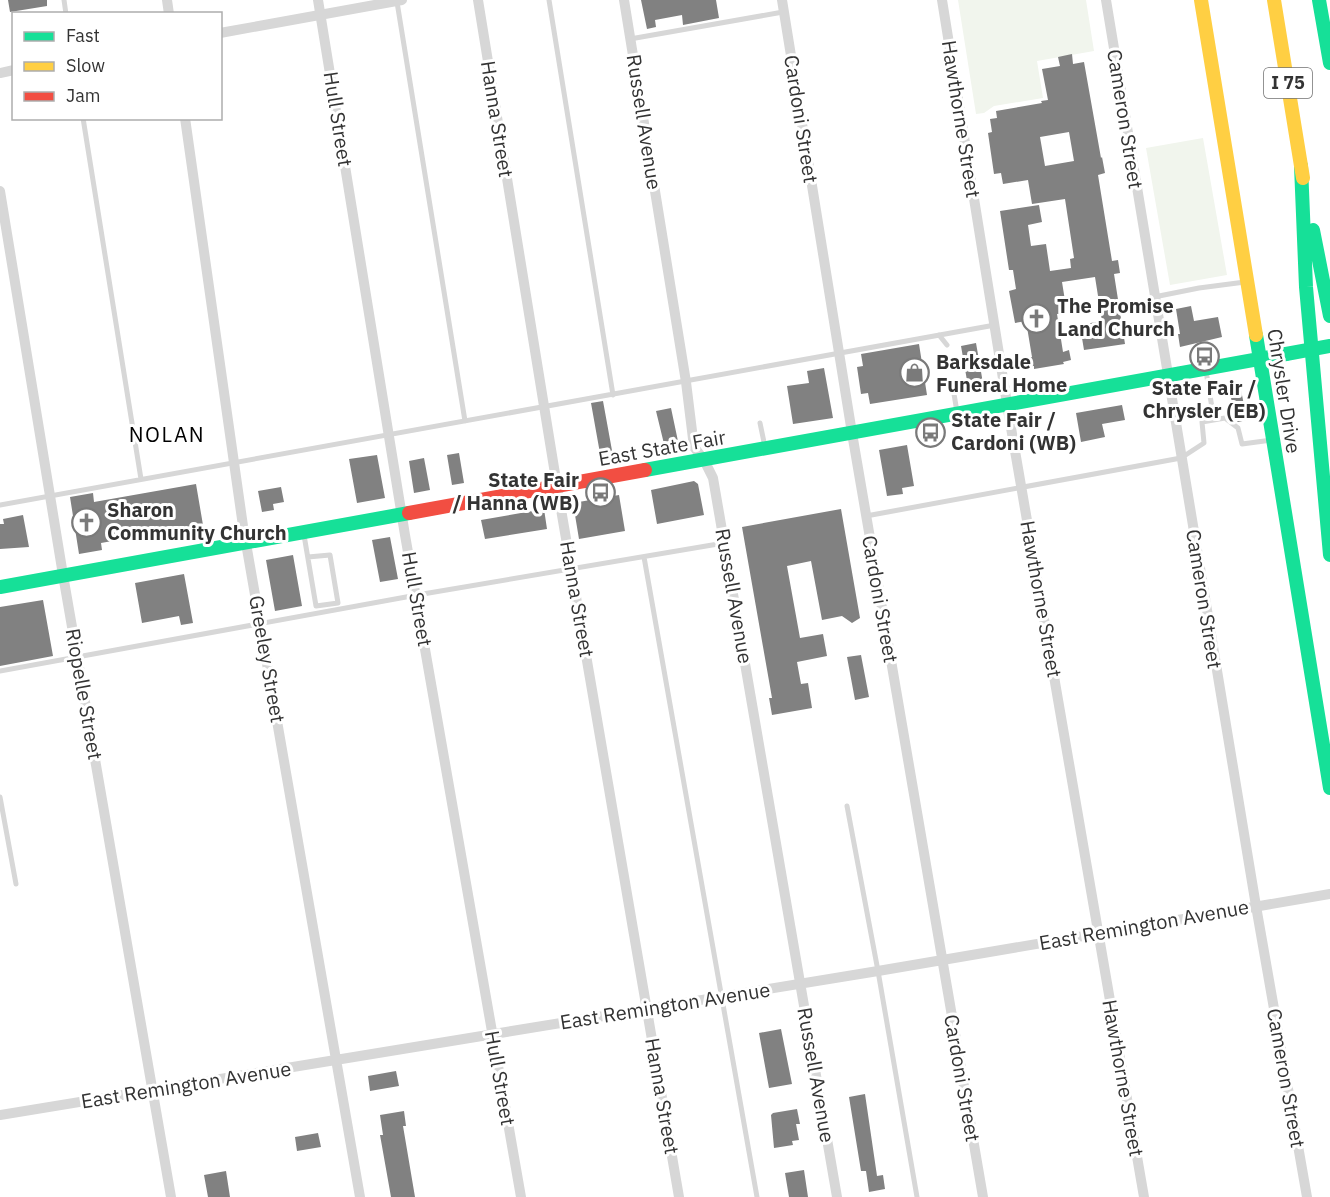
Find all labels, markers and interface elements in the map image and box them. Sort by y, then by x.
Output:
legend [12,12,222,120]
text: Fast [66,24,100,47]
street label: Hawthorne Street [936,38,987,200]
street label: Cameron Street [1101,47,1150,191]
street label: Russell Avenue [620,52,669,192]
street label: Cardoni Street [778,53,825,185]
text: Slow [66,54,105,77]
street label: Hanna Street [475,59,520,179]
road number: I 75 [1264,68,1312,98]
street label: Hull Street [318,69,359,168]
text: Jam [66,84,101,107]
place label: The Promise Land Church [1057,292,1175,342]
church icon: The Promise Land Church [1020,302,1052,334]
street label: Chrysler Drive [1261,327,1308,455]
bus stop icon: State Fair / Chrysler (EB) [1188,341,1220,373]
place label: Barksdale Funeral Home [936,348,1067,398]
shop icon: Barksdale Funeral Home [899,357,931,389]
place label: State Fair / Chrysler (EB) [1143,374,1266,424]
place label: State Fair / Cardoni (WB) [951,406,1076,456]
bus stop icon: State Fair / Cardoni (WB) [914,416,946,448]
district label: NOLAN [129,420,205,448]
street label: East State Fair [596,423,728,472]
place label: State Fair / Hanna (WB) [453,466,579,516]
bus stop icon: State Fair / Hanna (WB) [584,476,616,508]
place label: Sharon Community Church [107,496,287,546]
church icon: Sharon Community Church [70,506,102,538]
street label: Hawthorne Street [1014,518,1069,680]
street label: Russell Avenue [709,526,760,666]
street label: Cameron Street [1180,527,1229,671]
street label: Cardoni Street [856,533,905,665]
street label: Hanna Street [554,539,601,659]
street label: Hull Street [396,549,439,648]
street label: Greeley Street [243,593,292,725]
street label: Riopelle Street [60,626,109,762]
street label: East Remington Avenue [1037,893,1251,956]
street label: East Remington Avenue [558,976,772,1035]
street label: Hawthorne Street [1096,997,1151,1159]
street label: Russell Avenue [791,1005,842,1145]
street label: Cameron Street [1261,1006,1312,1150]
street label: Cardoni Street [938,1012,987,1144]
street label: Hull Street [479,1028,522,1127]
street label: Hanna Street [639,1036,686,1156]
street label: East Remington Avenue [79,1055,293,1114]

